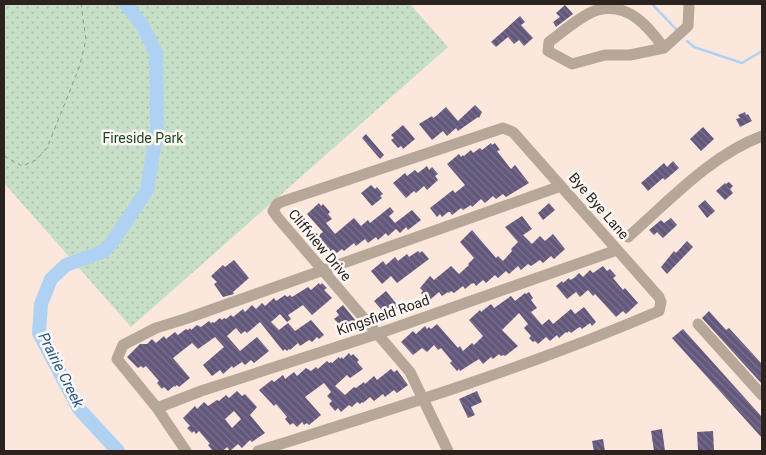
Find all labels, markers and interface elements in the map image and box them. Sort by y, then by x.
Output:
park label: Fireside Park [103,130,184,146]
street label: Bye Bye Lane [566,170,632,242]
street label: Cliffview Drive [285,206,355,284]
street label: Kingsfield Road [334,292,432,338]
water label: Prairie Creek [34,329,88,411]

